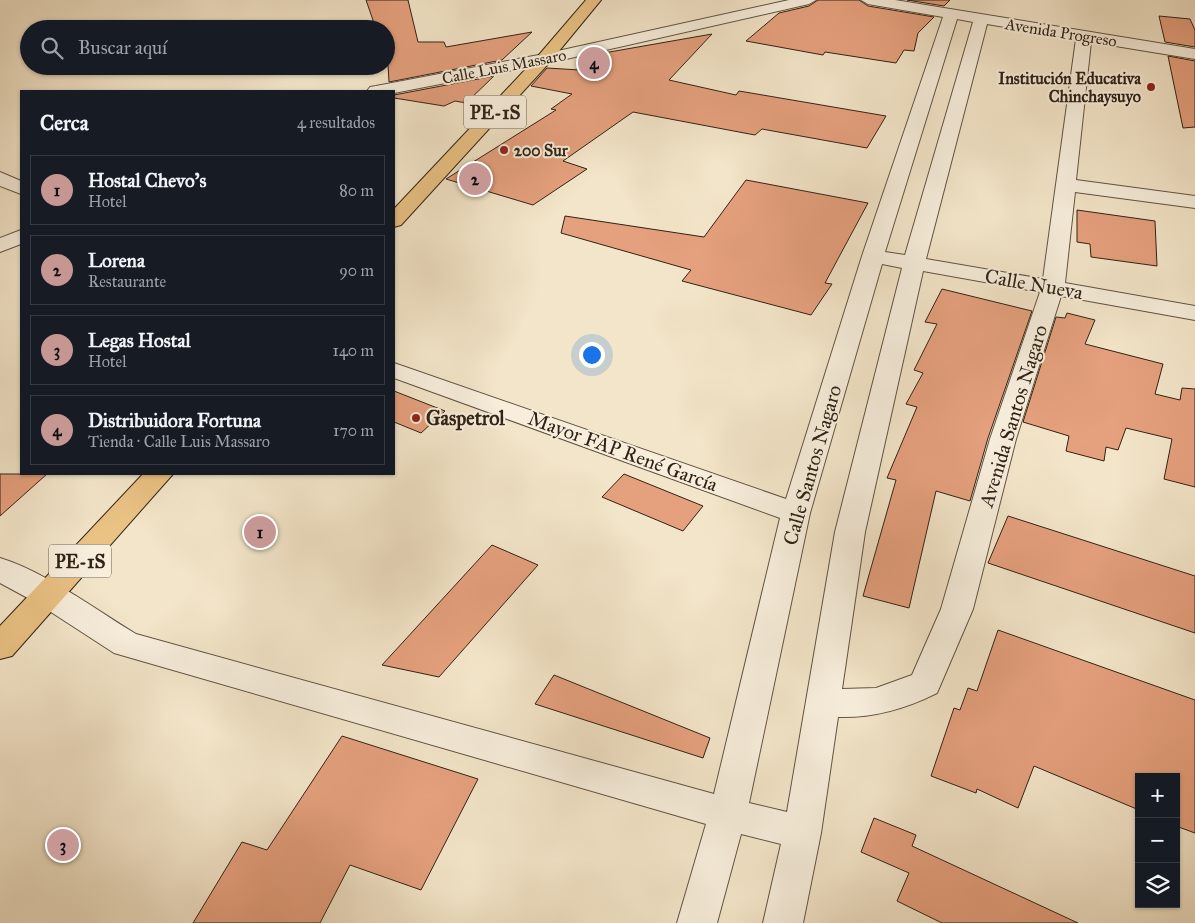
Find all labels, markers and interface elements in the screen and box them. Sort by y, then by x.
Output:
street label: Avenida Progreso [1003,14,1118,52]
search box [20,20,395,75]
icon: search [38,34,66,62]
text: Buscar aquí [78,36,167,59]
pin: 4 [578,44,610,82]
street label: Calle Luis Massaro [440,45,568,88]
place label: Institución Educativa Chinchaysuyo [998,69,1142,107]
marker: Institución Educativa Chinchaysuyo [1145,81,1157,93]
road number: PE-1S [464,95,526,128]
text: Cerca [40,110,89,136]
text: 4 resultados [297,113,375,132]
place label: 200 Sur [514,141,569,160]
marker: 200 Sur [498,144,510,156]
pin: 2 [459,160,491,198]
text: Hostal Chevo's [88,169,206,192]
text: 1 [54,181,60,200]
text: 80 m [339,181,374,200]
text: Hotel [88,192,126,211]
text: Lorena [88,249,145,272]
text: 2 [53,261,61,280]
text: 90 m [339,261,374,280]
street label: Calle Nueva [983,264,1085,305]
text: Restaurante [88,272,166,291]
street label: Avenida Santos Nagaro [974,322,1053,511]
text: Legas Hostal [88,329,191,352]
text: 3 [54,341,60,360]
text: 140 m [333,341,374,360]
your location [579,342,605,368]
text: Hotel [88,352,126,371]
street label: Calle Santos Nagaro [778,382,847,548]
place label: Gaspetrol [426,406,505,431]
street label: Mayor FAP René García [525,406,722,497]
text: Distribuidora Fortuna [88,409,261,432]
marker: Gaspetrol [410,412,422,424]
text: 4 [53,421,61,440]
text: 170 m [333,421,374,440]
text: Tienda · Calle Luis Massaro [88,432,270,451]
pin: 1 [244,513,276,551]
road number: PE-1S [49,544,111,578]
map controls [1135,773,1180,908]
button: + [1135,773,1180,818]
button: − [1135,818,1180,863]
pin: 3 [47,826,79,864]
button: layers [1135,863,1180,908]

